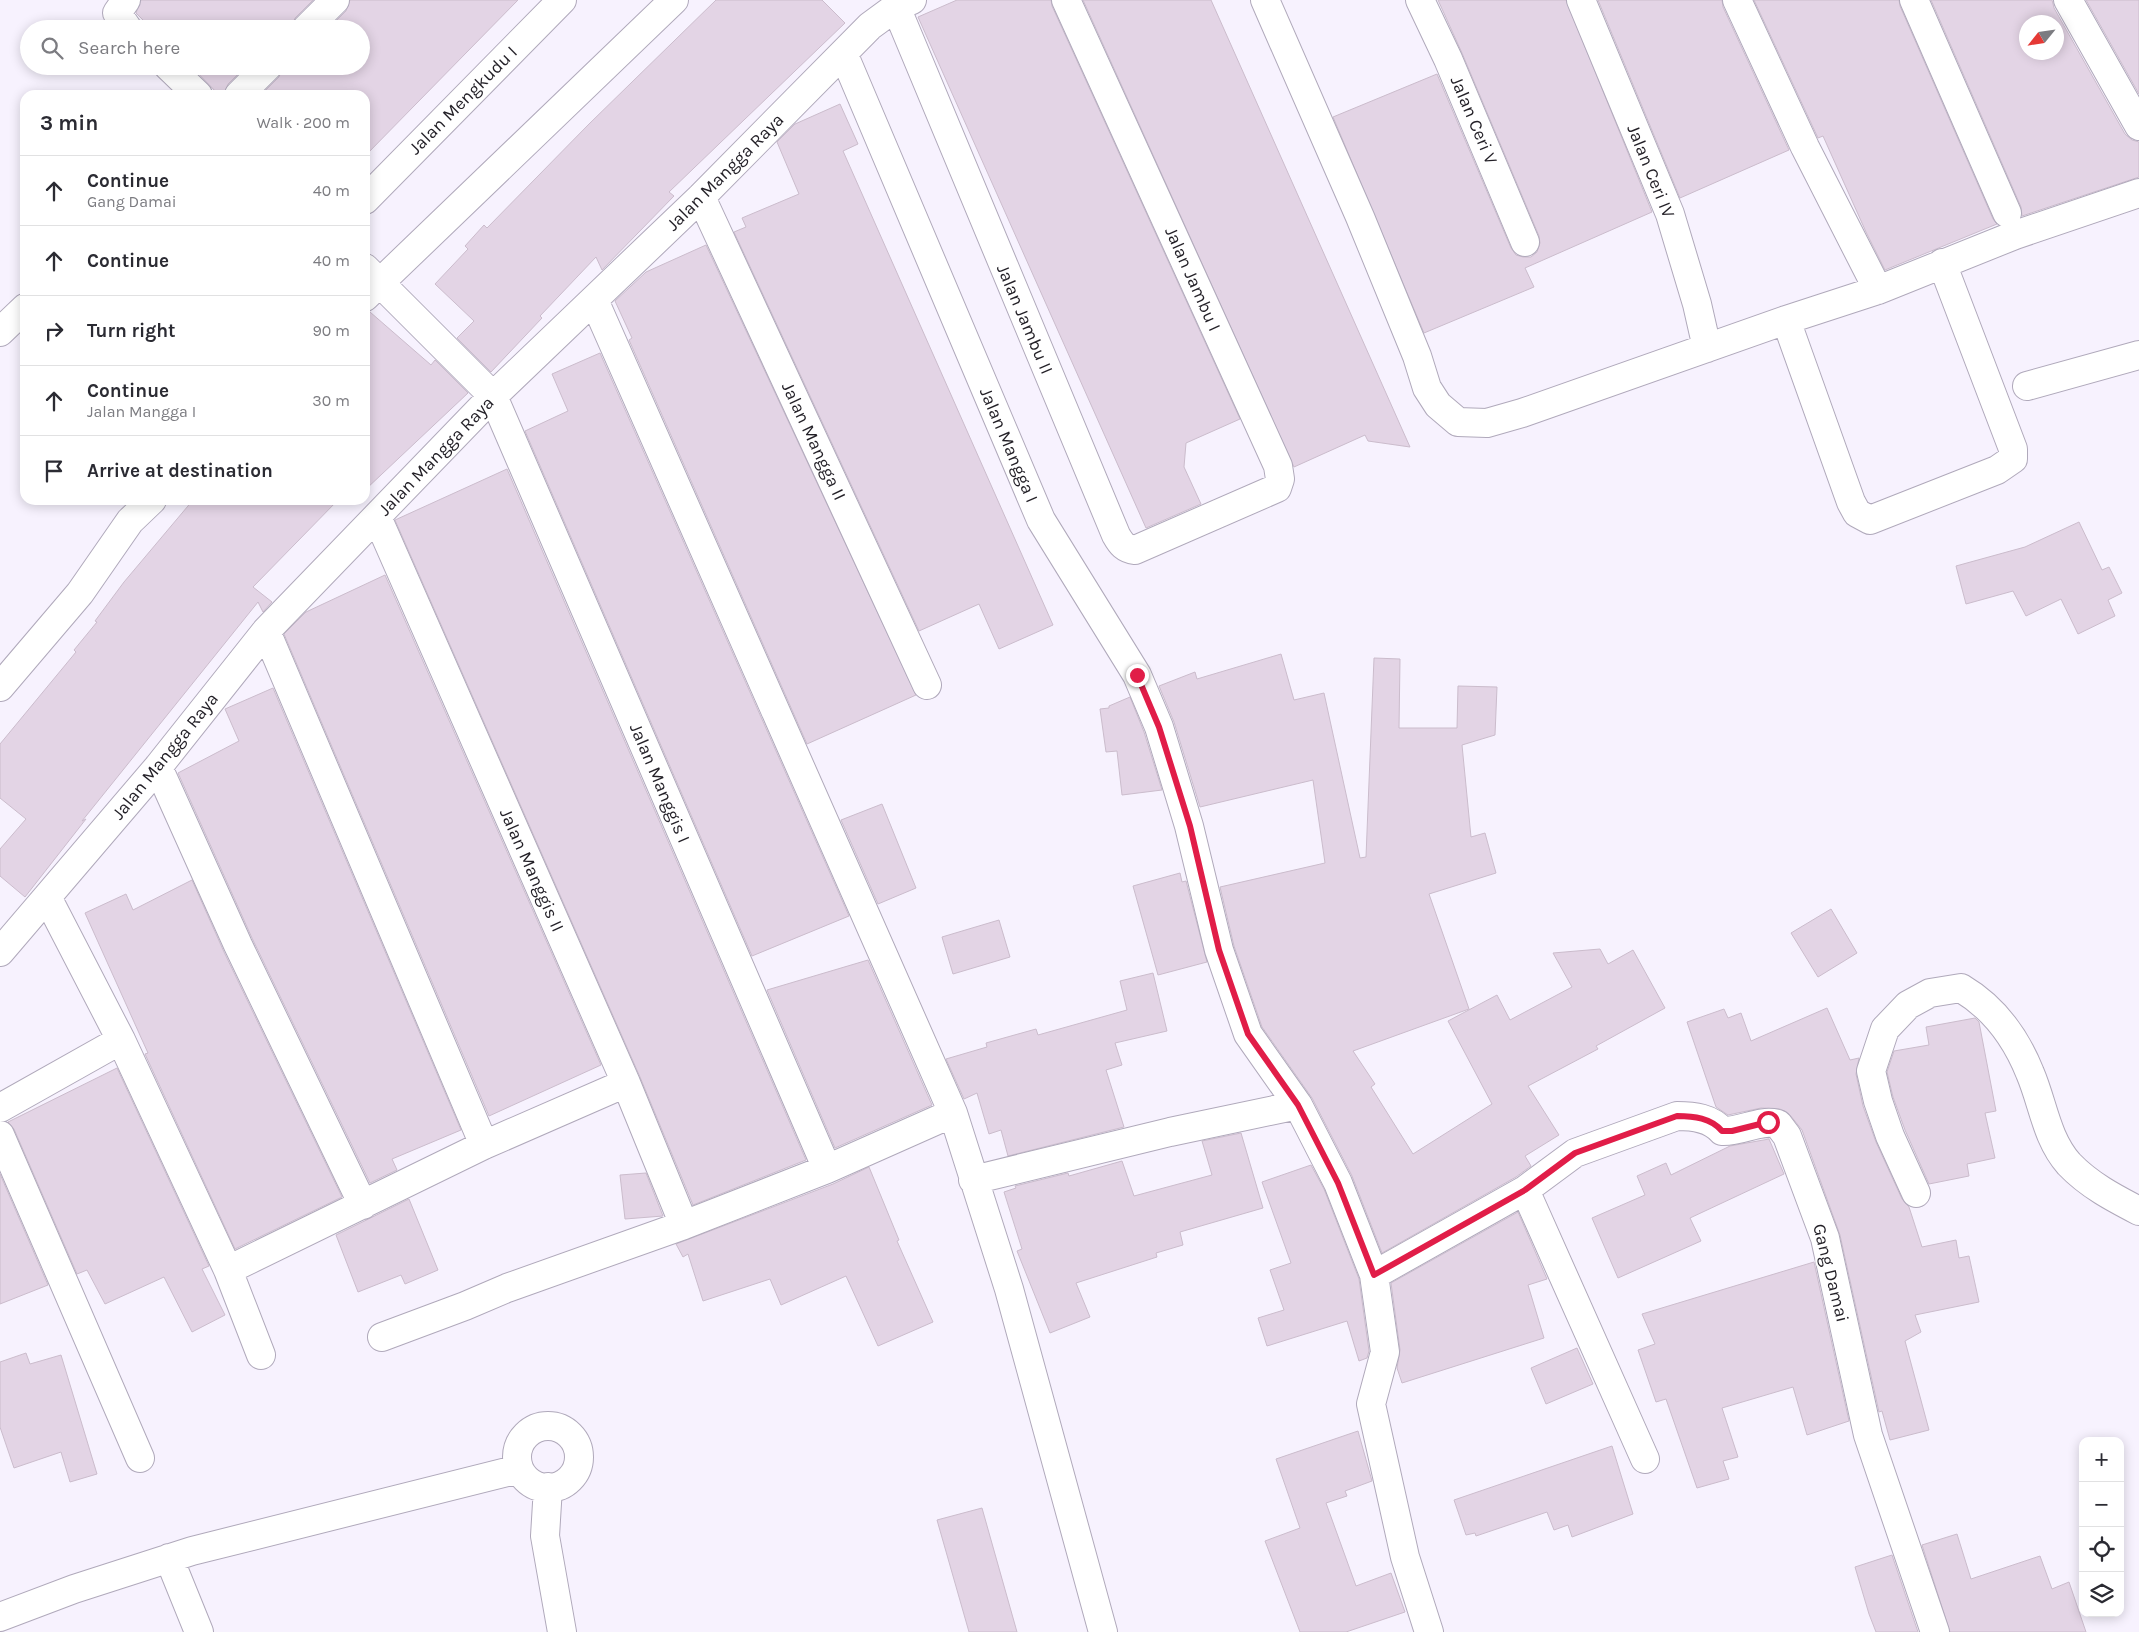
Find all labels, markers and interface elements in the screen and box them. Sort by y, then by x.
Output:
north arrow [2019,15,2064,60]
search box [20,20,370,75]
icon: search [38,34,66,62]
text: Search here [78,37,180,59]
street label: Jalan Mengkudu I [404,41,522,159]
street label: Jalan Ceri V [1446,73,1502,167]
street label: Jalan Mangga Raya [662,109,788,235]
text: 3 min [40,111,98,135]
text: Walk · 200 m [256,113,350,132]
street label: Jalan Ceri IV [1622,121,1680,221]
text: Continue [87,170,169,192]
icon: ahead [40,177,68,205]
text: 40 m [313,181,350,200]
text: Gang Damai [87,192,177,211]
street label: Jalan Jambu I [1160,223,1226,335]
icon: ahead [40,247,68,275]
text: Continue [87,250,169,272]
text: 40 m [313,251,350,270]
street label: Jalan Jambu II [992,261,1058,377]
icon: right [40,317,68,345]
text: Turn right [87,320,176,342]
text: 90 m [312,321,350,340]
street label: Jalan Mangga II [777,378,851,504]
text: Continue [87,380,169,402]
street label: Jalan Mangga I [975,384,1043,506]
icon: ahead [40,387,68,415]
text: 30 m [312,391,350,410]
street label: Jalan Mangga Raya [374,392,498,520]
text: Jalan Mangga I [87,402,196,421]
icon: arrive [40,457,68,485]
text: Arrive at destination [87,460,273,482]
route end [1126,664,1149,687]
street label: Jalan Mangga Raya [107,688,223,824]
street label: Jalan Manggis I [625,720,695,846]
street label: Jalan Manggis II [495,805,569,935]
route start [1757,1111,1780,1134]
street label: Gang Damai [1808,1221,1854,1325]
map controls [2079,1437,2124,1617]
button: + [2079,1437,2124,1482]
button: − [2079,1482,2124,1527]
button: locate [2079,1527,2124,1572]
button: layers [2079,1572,2124,1617]

